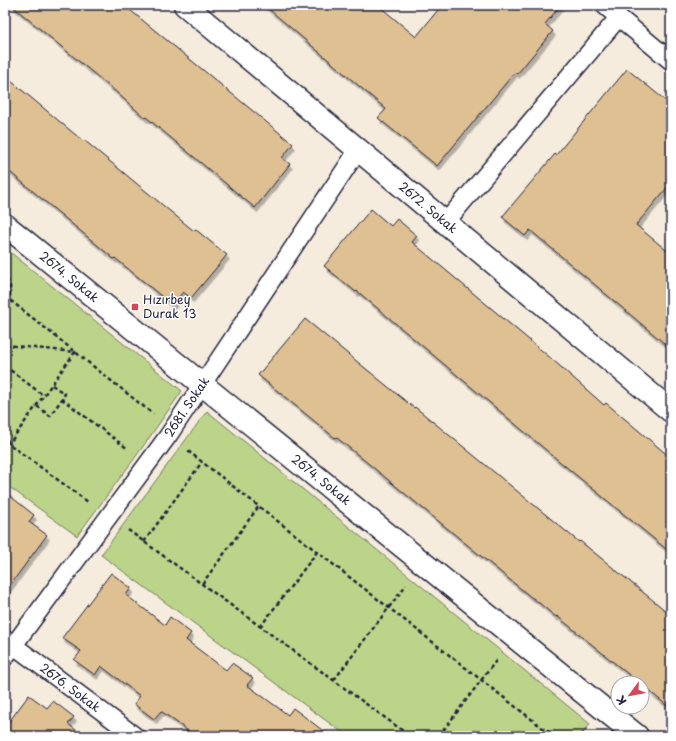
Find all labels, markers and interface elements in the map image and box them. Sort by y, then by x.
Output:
street label: 2672. Sokak [396,177,462,237]
street label: 2674. Sokak [36,247,103,306]
place label: Hızırbey Durak 13 [143,290,196,322]
marker: Hızırbey Durak 13 [130,302,140,312]
street label: 2681. Sokak [159,373,213,440]
street label: 2674. Sokak [288,450,355,509]
street label: 2676. Sokak [37,658,105,716]
north arrow [610,675,650,715]
text: K [612,693,630,708]

